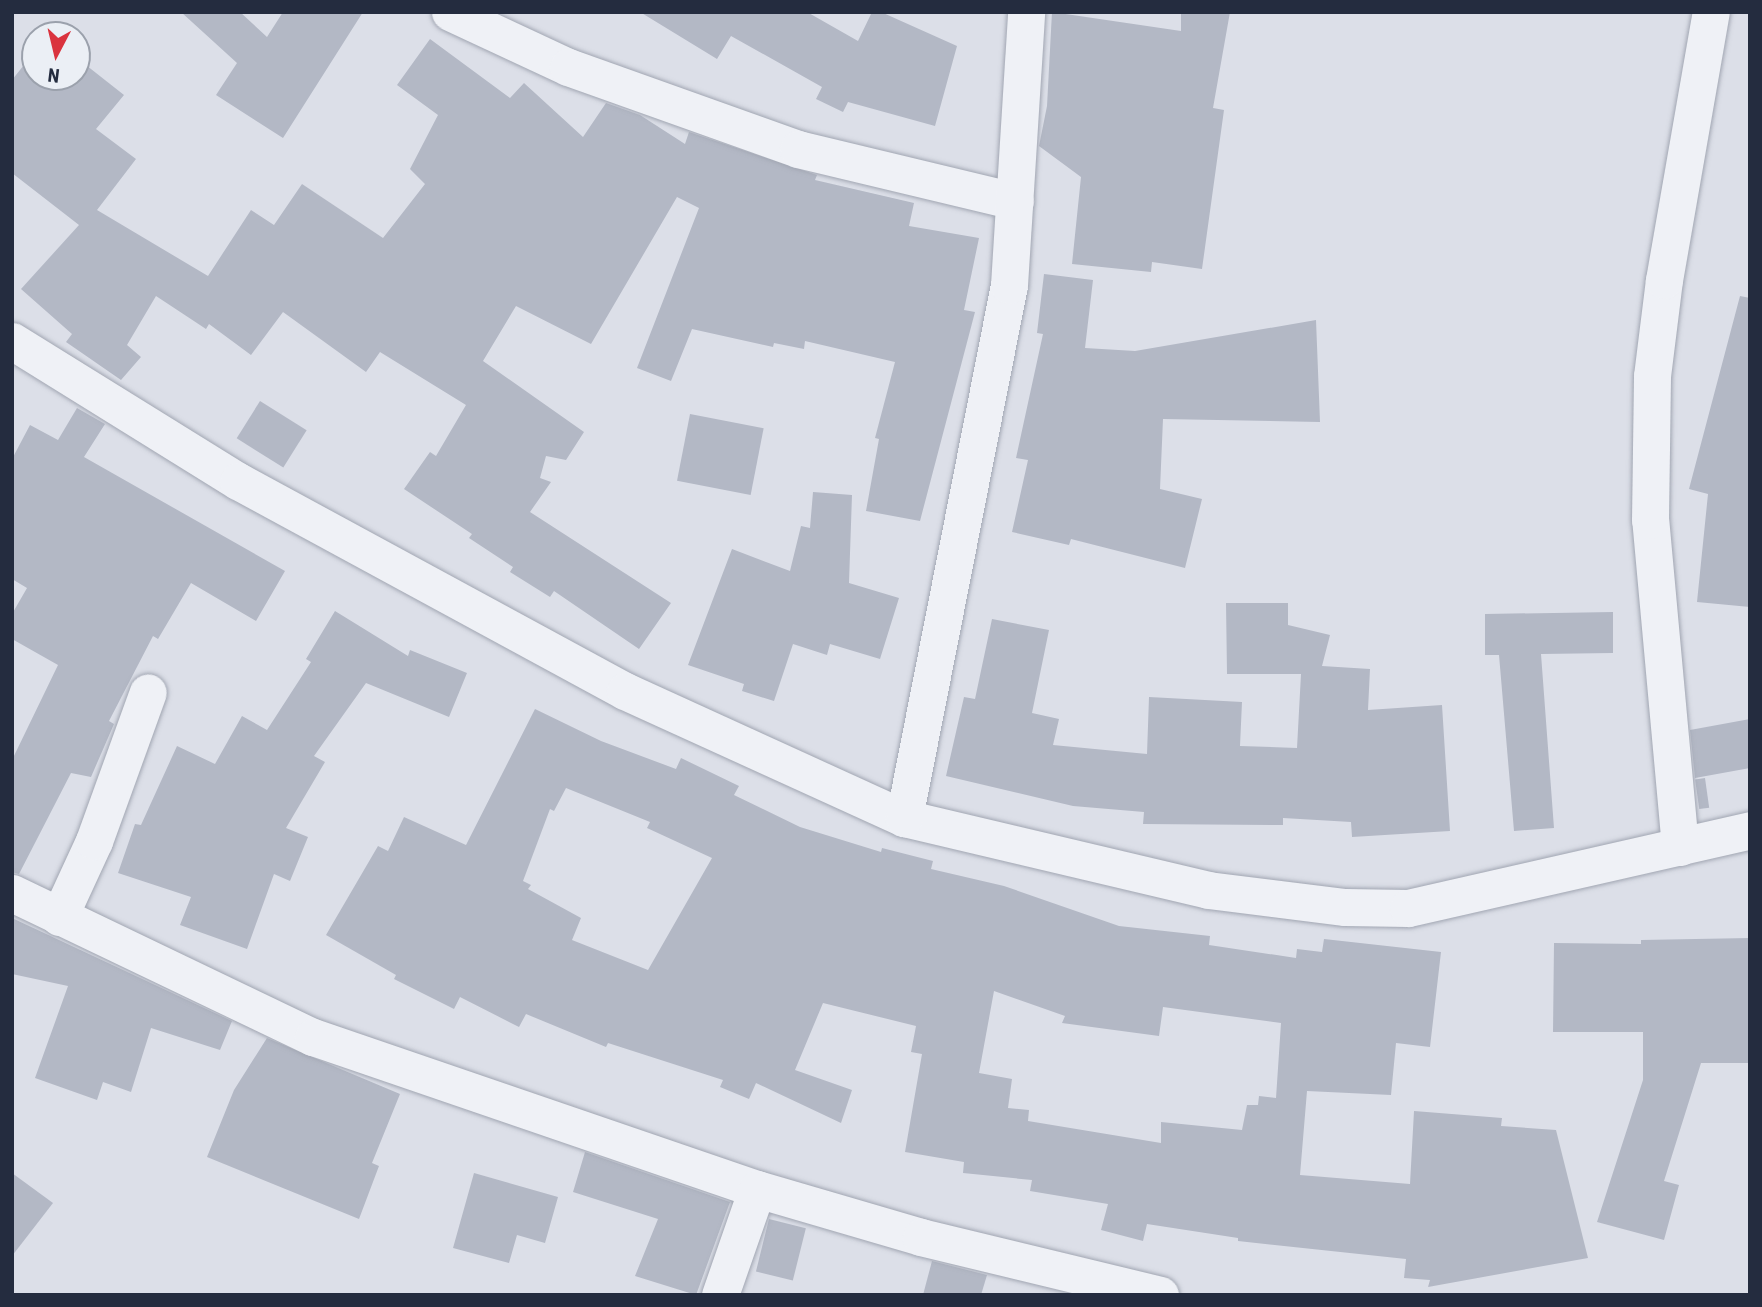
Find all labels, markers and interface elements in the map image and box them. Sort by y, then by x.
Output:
north arrow [21,21,91,91]
text: N [46,63,61,87]

